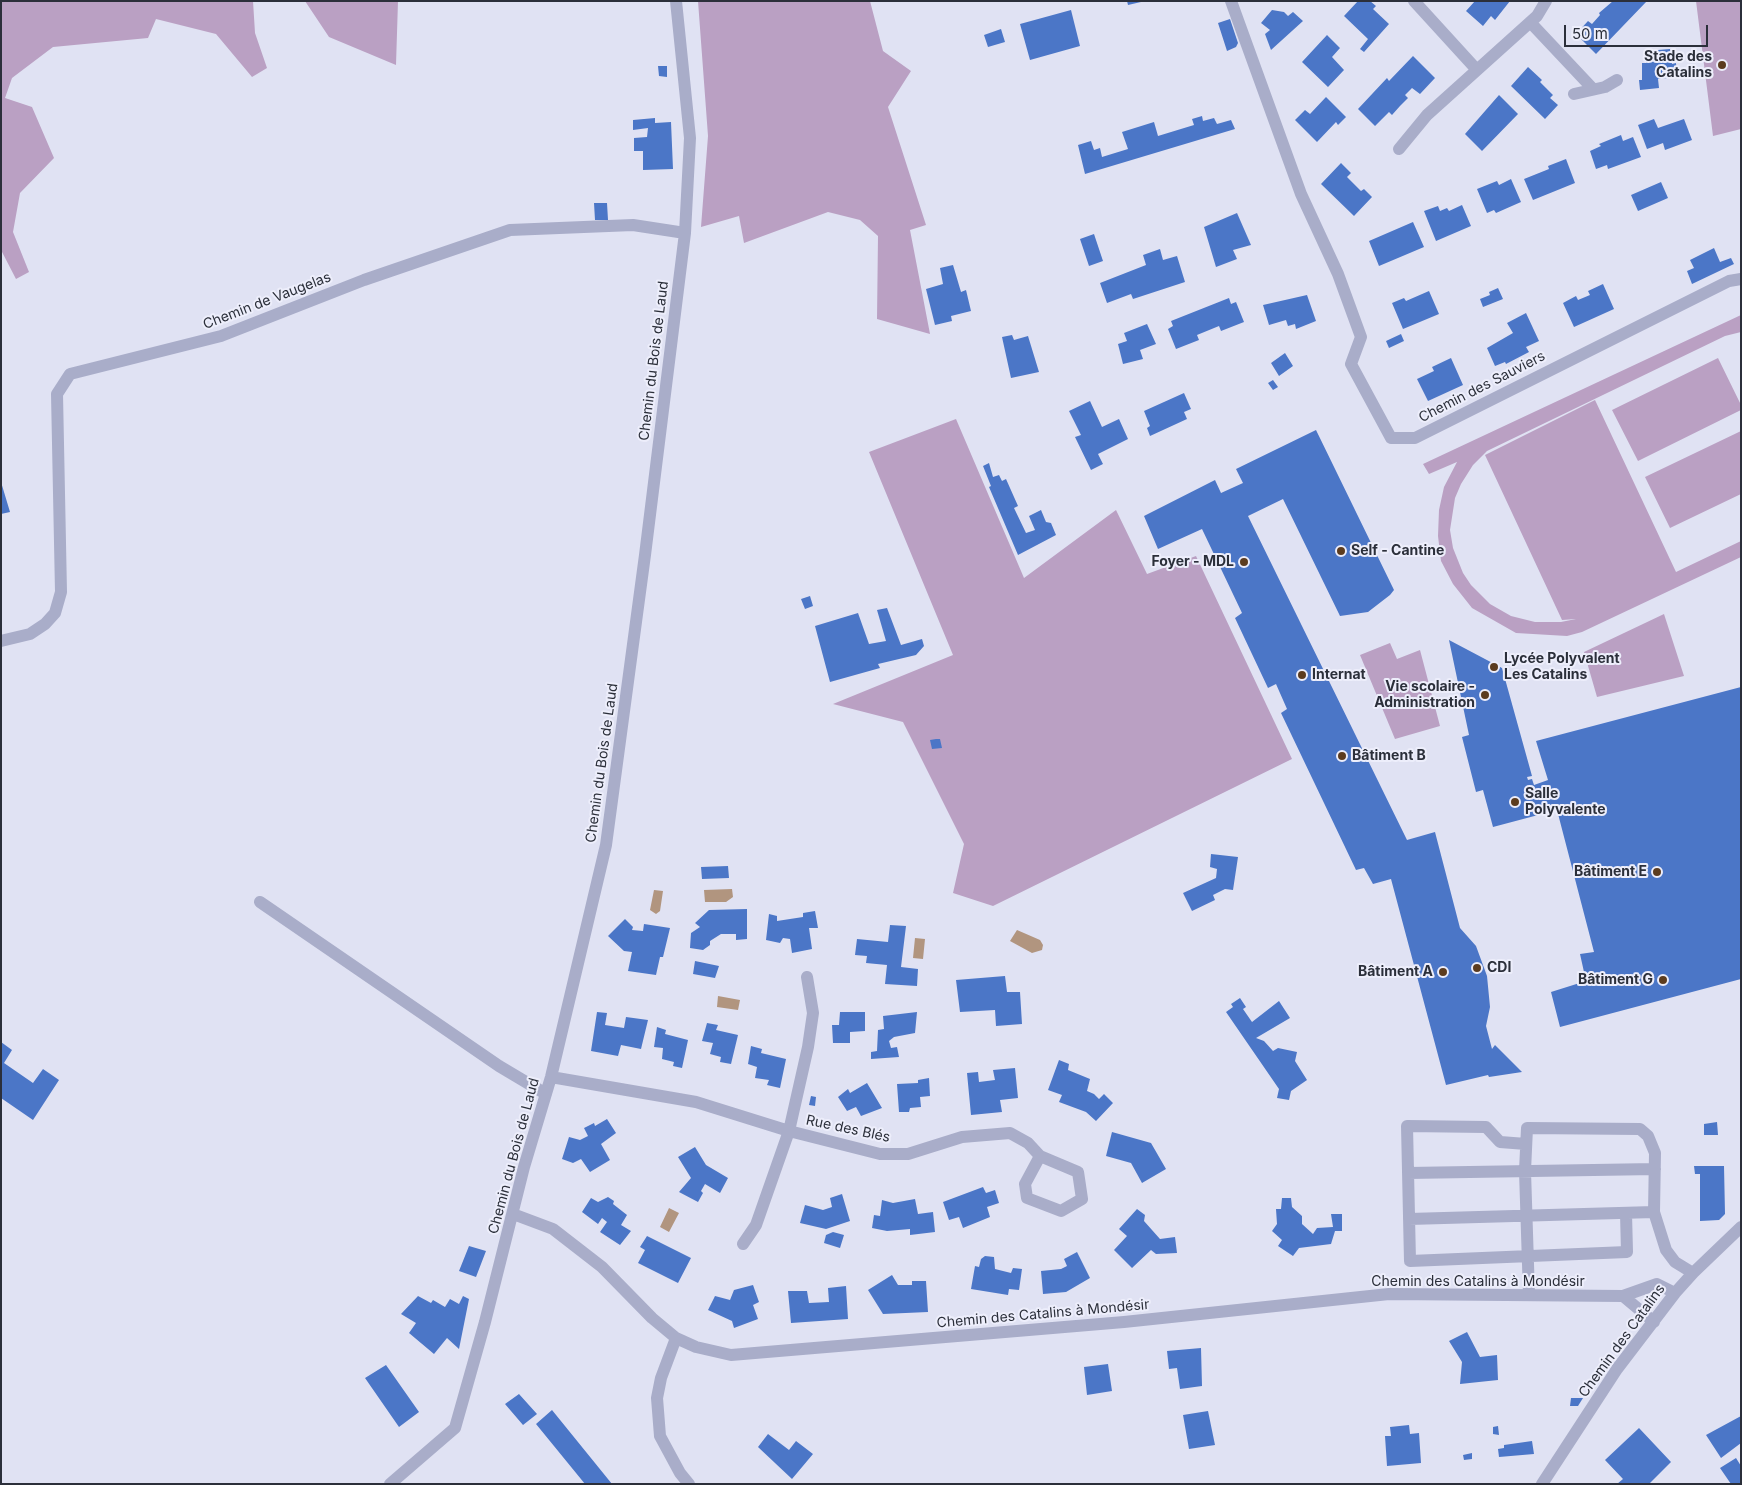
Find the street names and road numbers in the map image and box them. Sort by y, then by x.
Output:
street label: Chemin de Vaugelas [201,269,333,333]
street label: Chemin du Bois de Laud [636,280,672,442]
street label: Chemin des Sauviers [1416,348,1548,426]
street label: Chemin du Bois de Laud [582,682,622,844]
street label: Chemin du Bois de Laud [485,1076,543,1236]
street label: Rue des Blés [804,1112,892,1146]
street label: Chemin des Catalins à Mondésir [1371,1274,1585,1290]
street label: Chemin des Catalins [1575,1281,1669,1401]
street label: Chemin des Catalins à Mondésir [936,1296,1150,1332]

